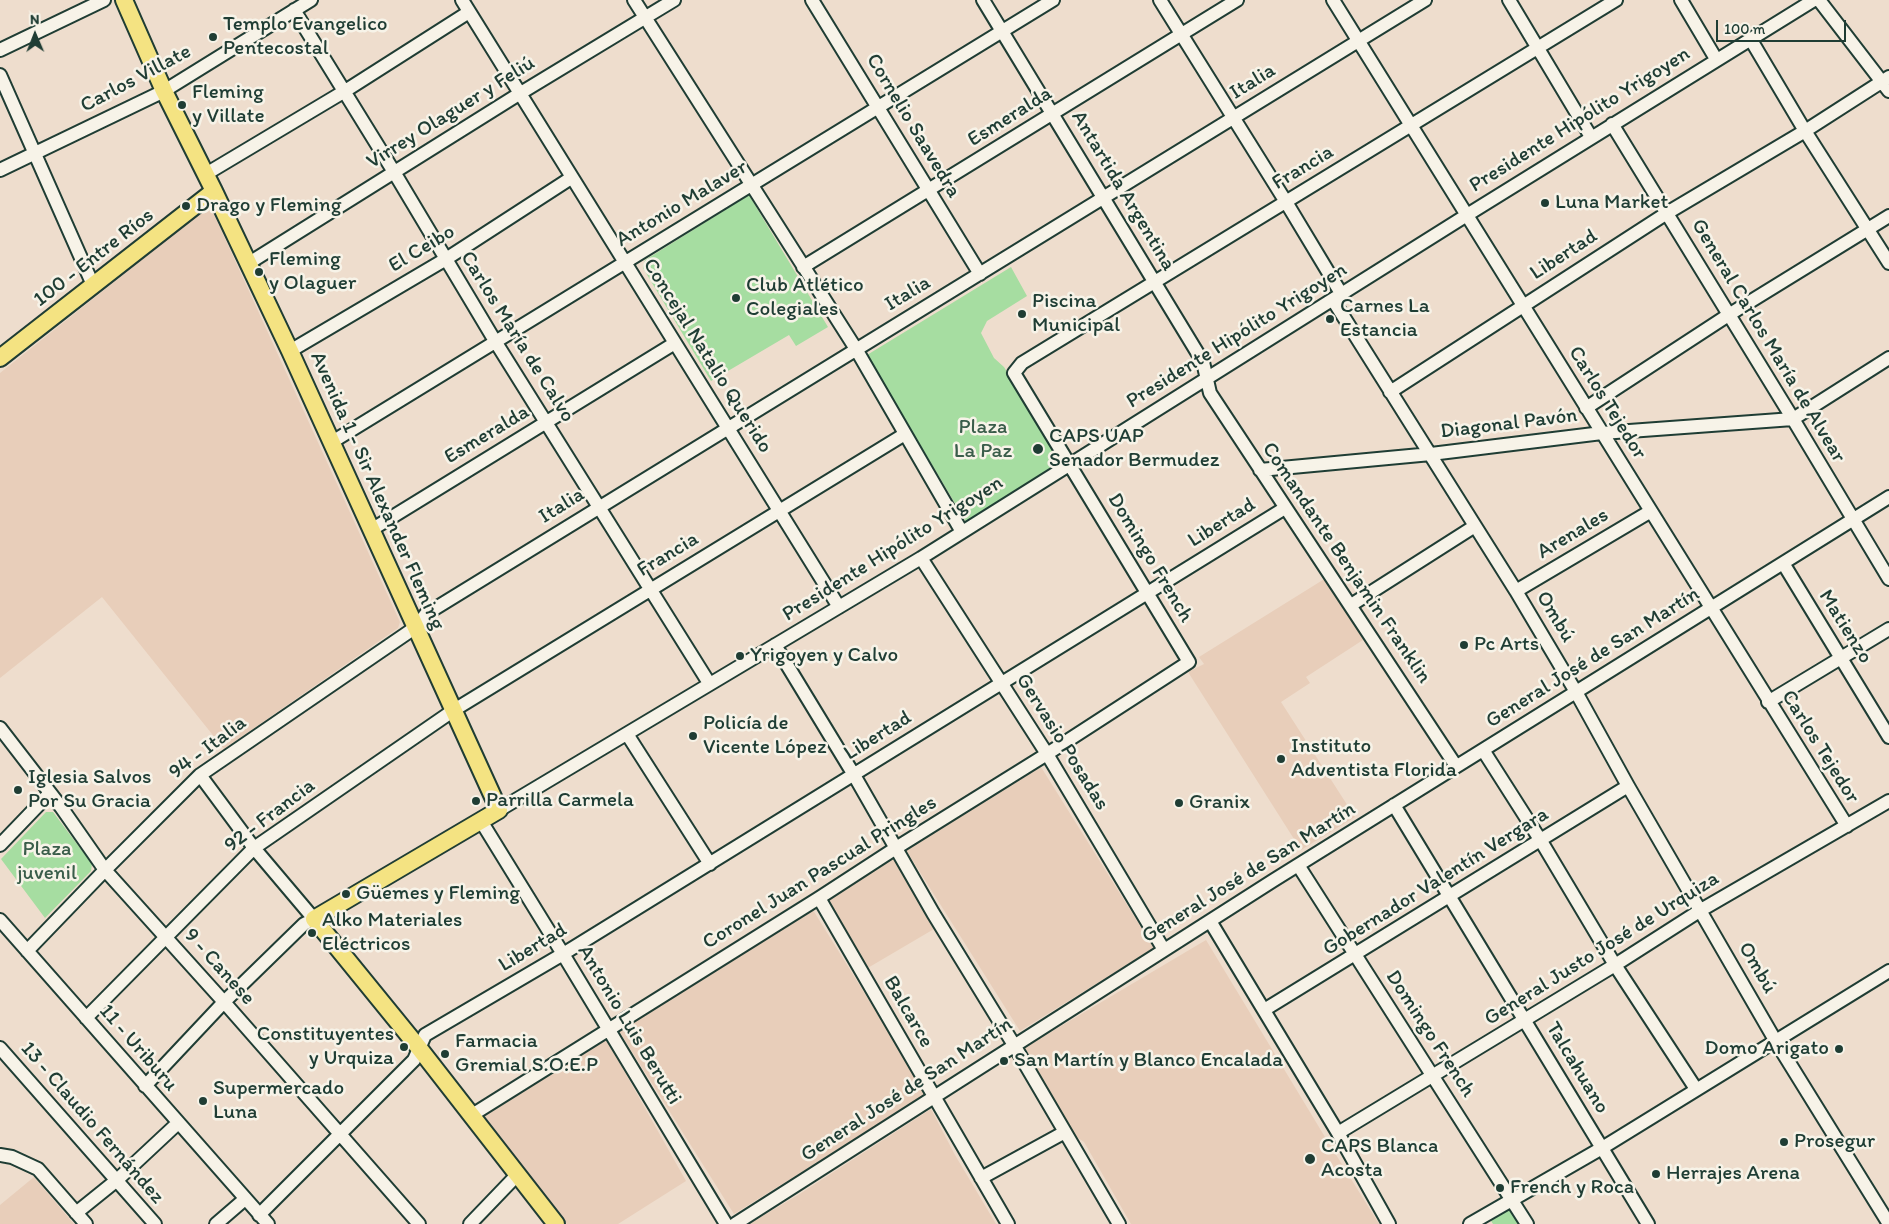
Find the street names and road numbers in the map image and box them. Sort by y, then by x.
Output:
street label: Carlos Villate [76,39,196,119]
street label: Presidente Hipólito Yrigoyen [1465,42,1695,198]
street label: Cornelio Saavedra [860,49,966,203]
street label: Virrey Olaguer y Feliú [362,51,540,175]
street label: Italia [1226,58,1280,106]
street label: Esmeralda [963,81,1057,153]
street label: Antartida Argentina [1065,106,1181,276]
street label: Francia [1268,140,1338,196]
street label: Antonio Malaver [612,155,752,253]
street label: 100 - Entre Ríos [29,203,159,313]
street label: General Carlos María de Alvear [1685,215,1851,467]
street label: El Ceibo [384,219,460,279]
street label: Libertad [1526,224,1602,286]
street label: Carlos María de Calvo [454,247,580,427]
street label: Concejal Natalio Querido [637,254,777,458]
street label: Presidente Hipólito Yrigoyen [1122,258,1352,414]
street label: Italia [881,271,935,317]
street label: Carlos Tejedor [1562,342,1652,464]
street label: Avenida 1 - Sir Alexander Fleming [304,348,450,634]
street label: Esmeralda [440,400,534,470]
street label: Diagonal Pavón [1439,403,1579,445]
street label: Comandante Benjamin Franklin [1256,438,1436,688]
street label: Presidente Hipólito Yrigoyen [778,471,1008,627]
street label: Italia [535,482,589,530]
street label: Domingo French [1102,489,1198,627]
street label: Libertad [1183,492,1261,554]
street label: Arenales [1533,503,1613,565]
street label: Francia [633,527,703,583]
street label: General José de San Martín [1482,582,1704,734]
street label: Matienzo [1812,585,1878,669]
street label: Ombú [1530,587,1580,647]
street label: Gervasio Posadas [1010,669,1114,815]
street label: Carlos Tejedor [1775,686,1865,808]
street label: Libertad [839,705,917,767]
street label: 94 - Italia [164,711,252,785]
street label: 92 - Francia [220,774,320,858]
street label: Coronel Juan Pascual Pringles [698,791,942,955]
street label: General José de San Martín [1138,797,1360,949]
street label: Gobernador Valentín Vergara [1318,802,1554,962]
street label: General Justo José de Urquiza [1480,866,1724,1032]
street label: Libertad [494,918,572,978]
street label: 9 - Canese [178,923,260,1011]
street label: Ombú [1732,938,1782,998]
street label: Antonio Luis Berutti [571,941,687,1109]
street label: Domingo French [1380,966,1480,1102]
street label: Balcarce [877,972,939,1052]
street label: 11 - Uriburu [93,999,183,1097]
street label: General José de San Martín [797,1012,1017,1168]
street label: Talcahuano [1540,1017,1614,1119]
street label: 13 - Claudio Fernández [15,1037,169,1209]

